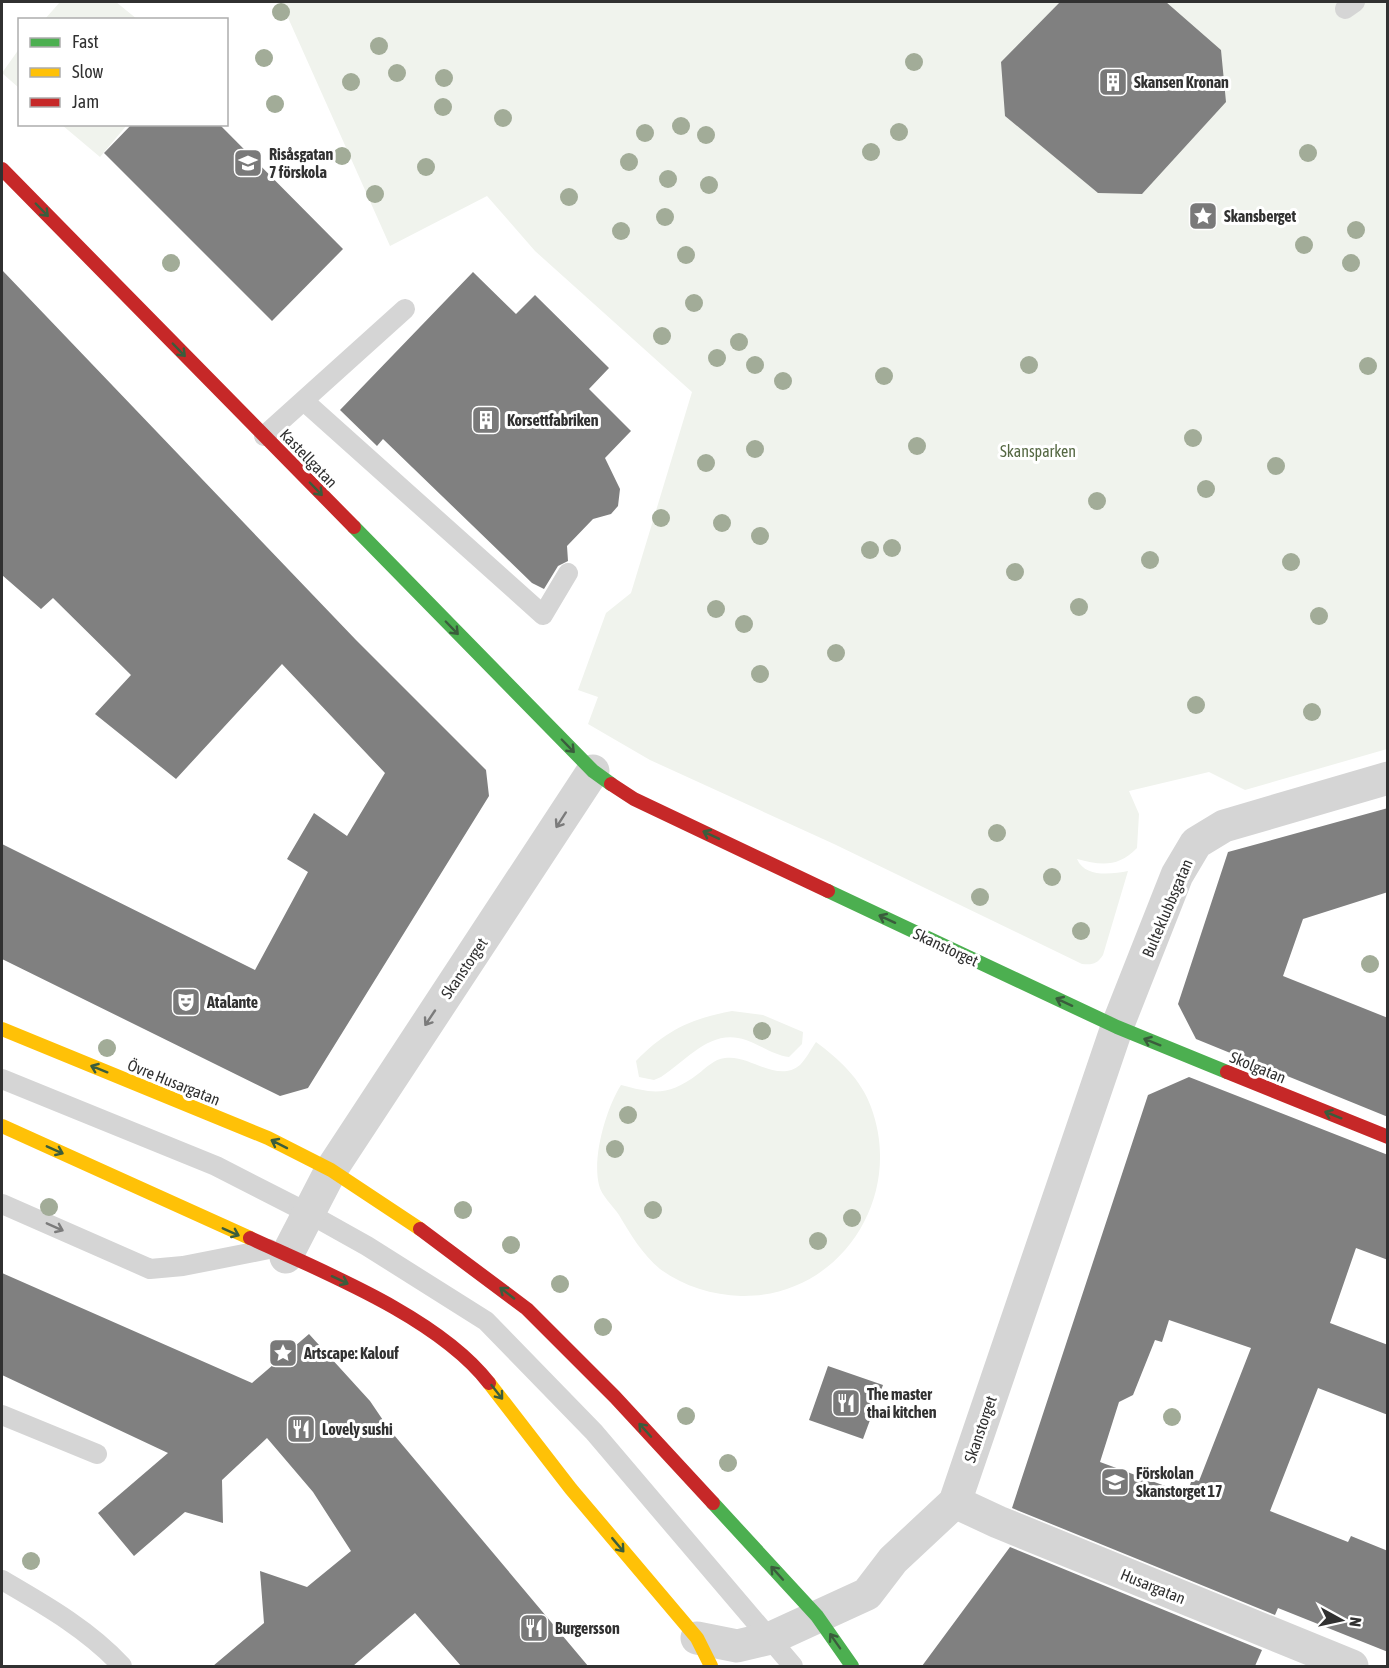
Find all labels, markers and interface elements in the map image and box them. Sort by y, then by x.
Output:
legend [18,18,228,126]
text: Fast [72,31,99,52]
text: Slow [72,61,103,82]
building icon: Skansen Kronan [1097,66,1129,98]
place label: Skansen Kronan [1134,73,1229,91]
text: Jam [72,91,99,112]
place label: Risåsgatan 7 förskola [269,145,333,181]
school or university icon: Risåsgatan 7 förskola [232,147,264,179]
place icon: Skansberget [1187,200,1219,232]
one-way arrow [35,203,50,218]
place label: Skansberget [1224,207,1297,225]
one-way arrow [172,342,186,357]
building icon: Korsettfabriken [470,404,502,436]
place label: Korsettfabriken [507,411,599,429]
street label: Kastellgatan [276,425,341,492]
park label: Skansparken [1000,442,1076,461]
one-way arrow [308,481,323,496]
one-way arrow [445,620,460,635]
one-way arrow [560,738,575,753]
one-way arrow [555,811,567,828]
one-way arrow [703,829,721,841]
street label: Bulteklubbsgatan [1138,856,1197,960]
one-way arrow [879,912,897,924]
street label: Skanstorget [910,924,982,971]
street label: Skanstorget [437,934,492,1002]
theatre icon: Atalante [170,986,202,1018]
place label: Atalante [206,993,258,1011]
one-way arrow [1055,996,1073,1008]
one-way arrow [424,1009,436,1026]
one-way arrow [1144,1036,1162,1047]
street label: Skolgatan [1227,1048,1289,1087]
street label: Övre Husargatan [125,1055,223,1110]
one-way arrow [90,1063,109,1074]
one-way arrow [1324,1109,1343,1120]
one-way arrow [271,1138,288,1150]
one-way arrow [45,1144,63,1156]
one-way arrow [46,1222,64,1234]
one-way arrow [222,1227,240,1239]
one-way arrow [331,1275,349,1287]
one-way arrow [499,1286,515,1299]
place icon: Artscape: Kalouf [267,1337,299,1369]
place label: Artscape: Kalouf [303,1344,399,1362]
one-way arrow [490,1384,503,1400]
place label: The master thai kitchen [866,1385,937,1421]
restaurant icon: The master thai kitchen [830,1387,862,1419]
street label: Skanstorget [960,1393,1001,1465]
restaurant icon: Lovely sushi [285,1413,317,1445]
place label: Lovely sushi [322,1420,393,1438]
one-way arrow [638,1423,652,1438]
place label: Förskolan Skanstorget 17 [1136,1464,1222,1500]
school or university icon: Förskolan Skanstorget 17 [1099,1466,1131,1498]
one-way arrow [611,1537,624,1553]
street label: Husargatan [1118,1565,1188,1608]
one-way arrow [770,1566,784,1581]
north arrow [1311,1590,1371,1650]
restaurant icon: Burgersson [518,1612,550,1644]
text: N [1346,1616,1365,1628]
place label: Burgersson [555,1619,620,1637]
one-way arrow [828,1634,841,1650]

